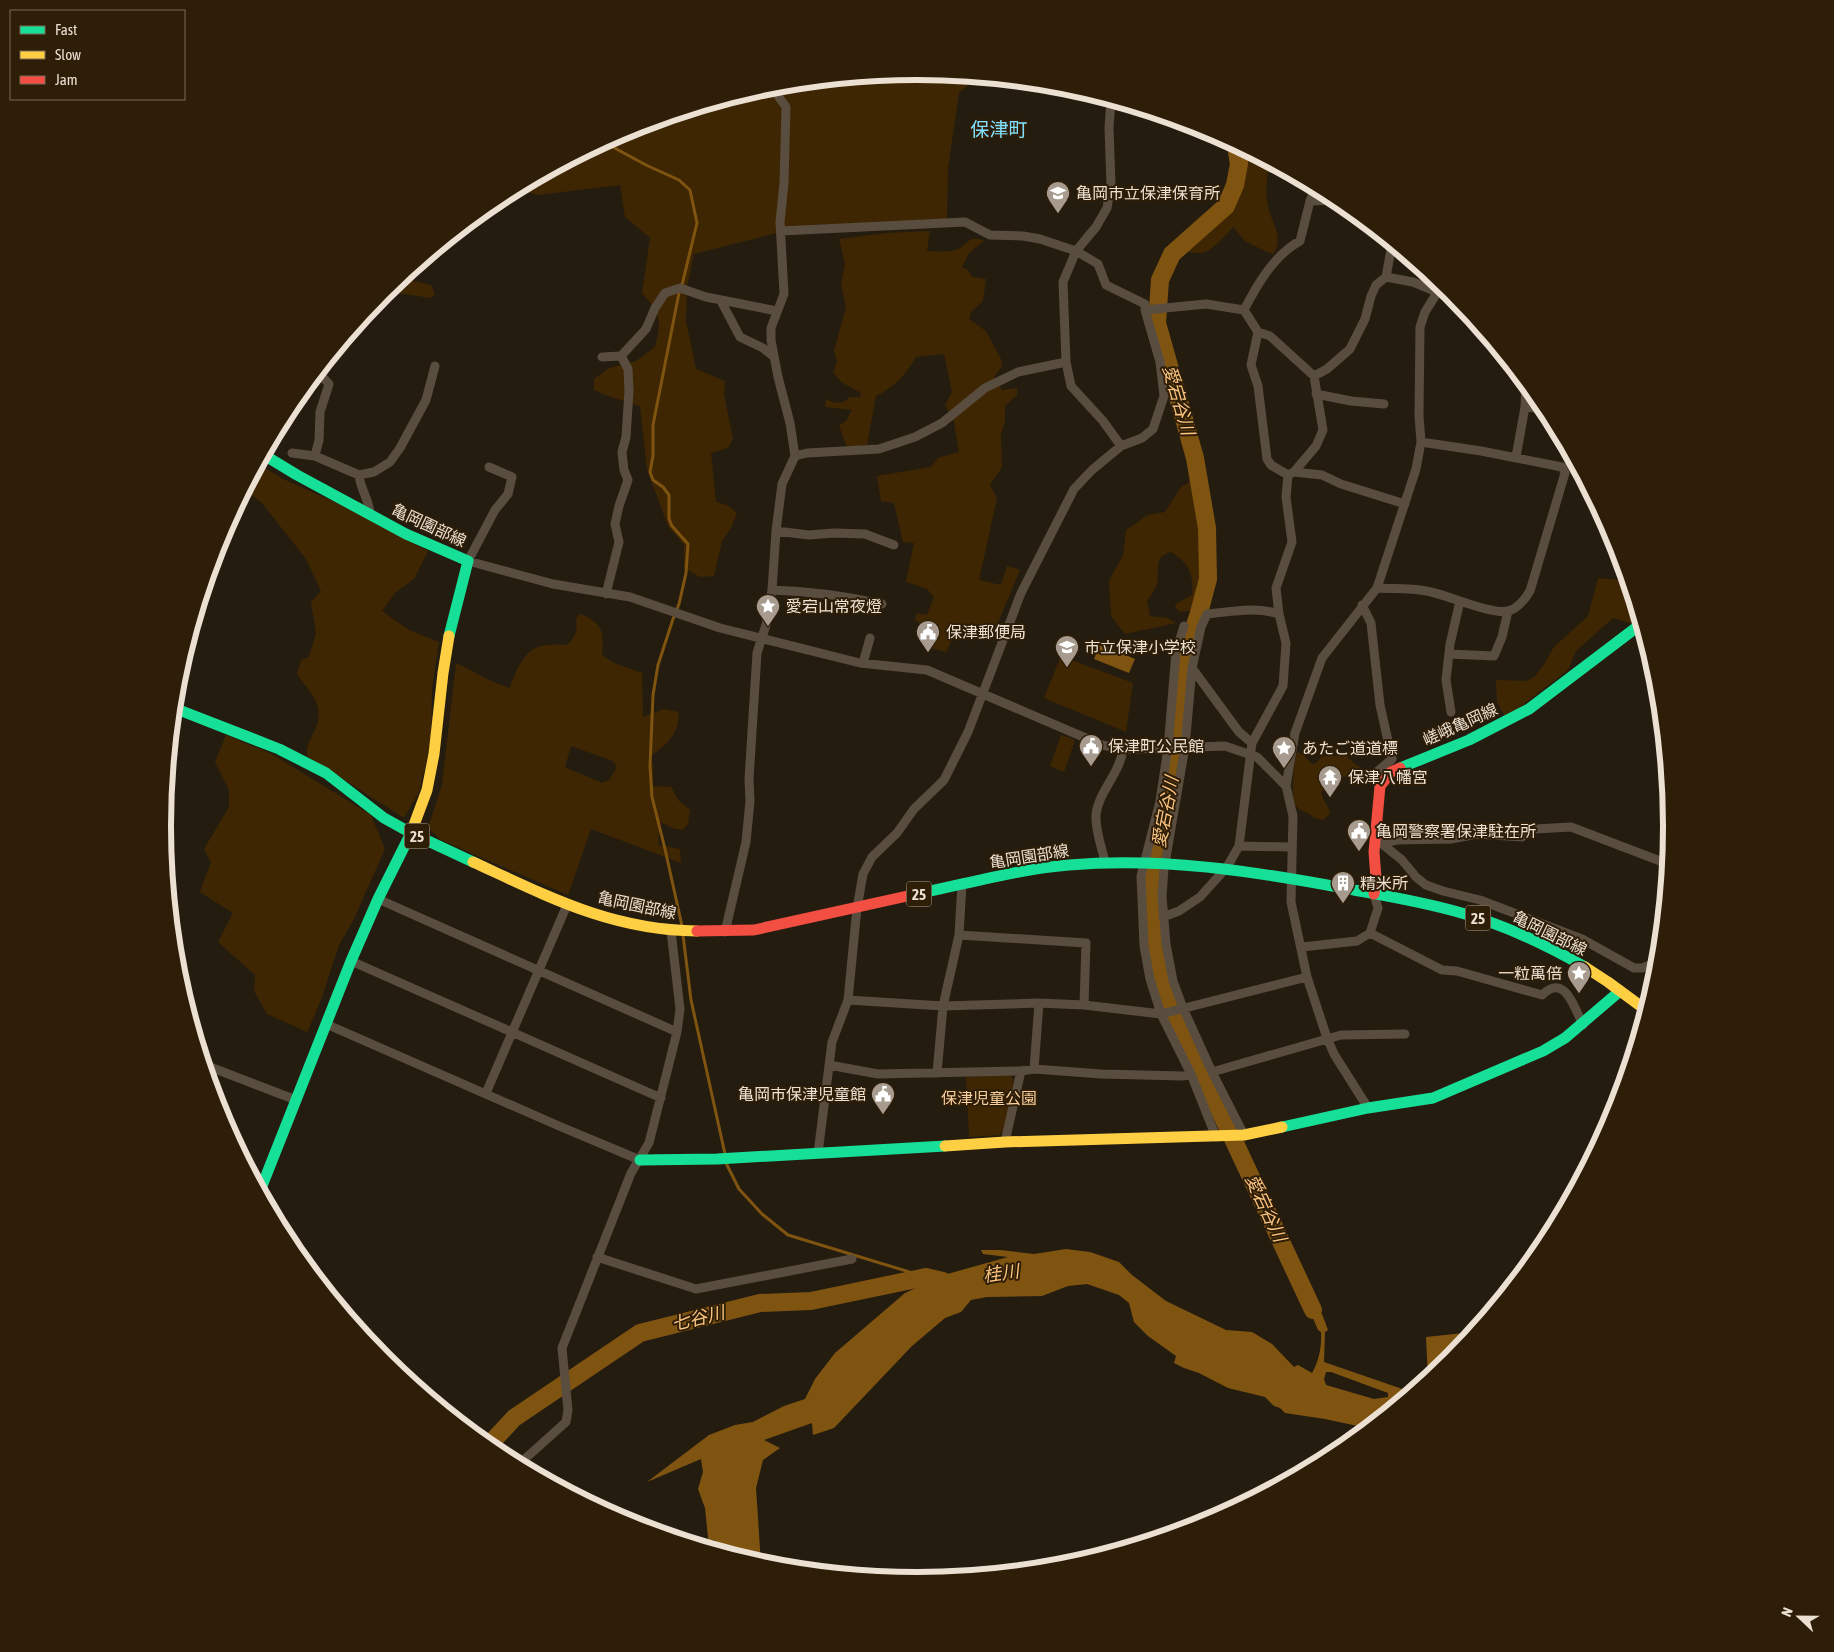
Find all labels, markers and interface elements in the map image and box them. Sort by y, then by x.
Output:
legend [10,10,185,100]
text: Fast [55,21,77,38]
text: Slow [55,46,81,63]
text: Jam [55,71,78,88]
district label: 保津町 [970,118,1028,140]
school or university icon: 亀岡市立保津保育所 [1045,180,1071,214]
place label: 亀岡市立保津保育所 [1076,184,1220,202]
water label: 愛宕谷川 [1159,363,1200,439]
street label: 亀岡園部線 [389,500,469,550]
place icon: 愛宕山常夜燈 [755,593,781,627]
place label: 愛宕山常夜燈 [786,597,882,615]
public building icon: 保津郵便局 [915,619,941,653]
place label: 保津郵便局 [946,623,1026,641]
school or university icon: 市立保津小学校 [1054,634,1080,668]
place label: 市立保津小学校 [1084,638,1196,656]
street label: 嵯峨亀岡線 [1420,700,1500,748]
public building icon: 保津町公民館 [1078,733,1104,767]
place icon: あたご道道標 [1271,735,1297,769]
place label: 保津町公民館 [1108,737,1204,755]
place label: あたご道道標 [1302,739,1398,757]
temple icon: 保津八幡宮 [1317,764,1343,798]
place label: 保津八幡宮 [1348,768,1428,786]
water label: 愛宕谷川 [1148,773,1183,849]
public building icon: 亀岡警察署保津駐在所 [1346,818,1372,852]
place label: 亀岡警察署保津駐在所 [1376,822,1536,840]
road number: 25 [404,824,430,848]
street label: 亀岡園部線 [988,841,1070,871]
building icon: 精米所 [1330,870,1356,904]
place label: 精米所 [1360,874,1408,892]
road number: 25 [906,882,932,906]
street label: 亀岡園部線 [596,888,678,922]
road number: 25 [1466,906,1490,930]
street label: 亀岡園部線 [1510,907,1590,959]
place icon: 一粒萬倍 [1566,960,1592,994]
place label: 一粒萬倍 [1498,964,1562,982]
public building icon: 亀岡市保津児童館 [870,1081,896,1115]
place label: 亀岡市保津児童館 [738,1085,866,1103]
park label: 保津児童公園 [941,1089,1037,1107]
water label: 愛宕谷川 [1241,1171,1292,1247]
water label: 桂川 [982,1260,1022,1286]
water label: 七谷川 [669,1301,729,1335]
north arrow [1774,1592,1824,1642]
text: N [1778,1605,1796,1619]

